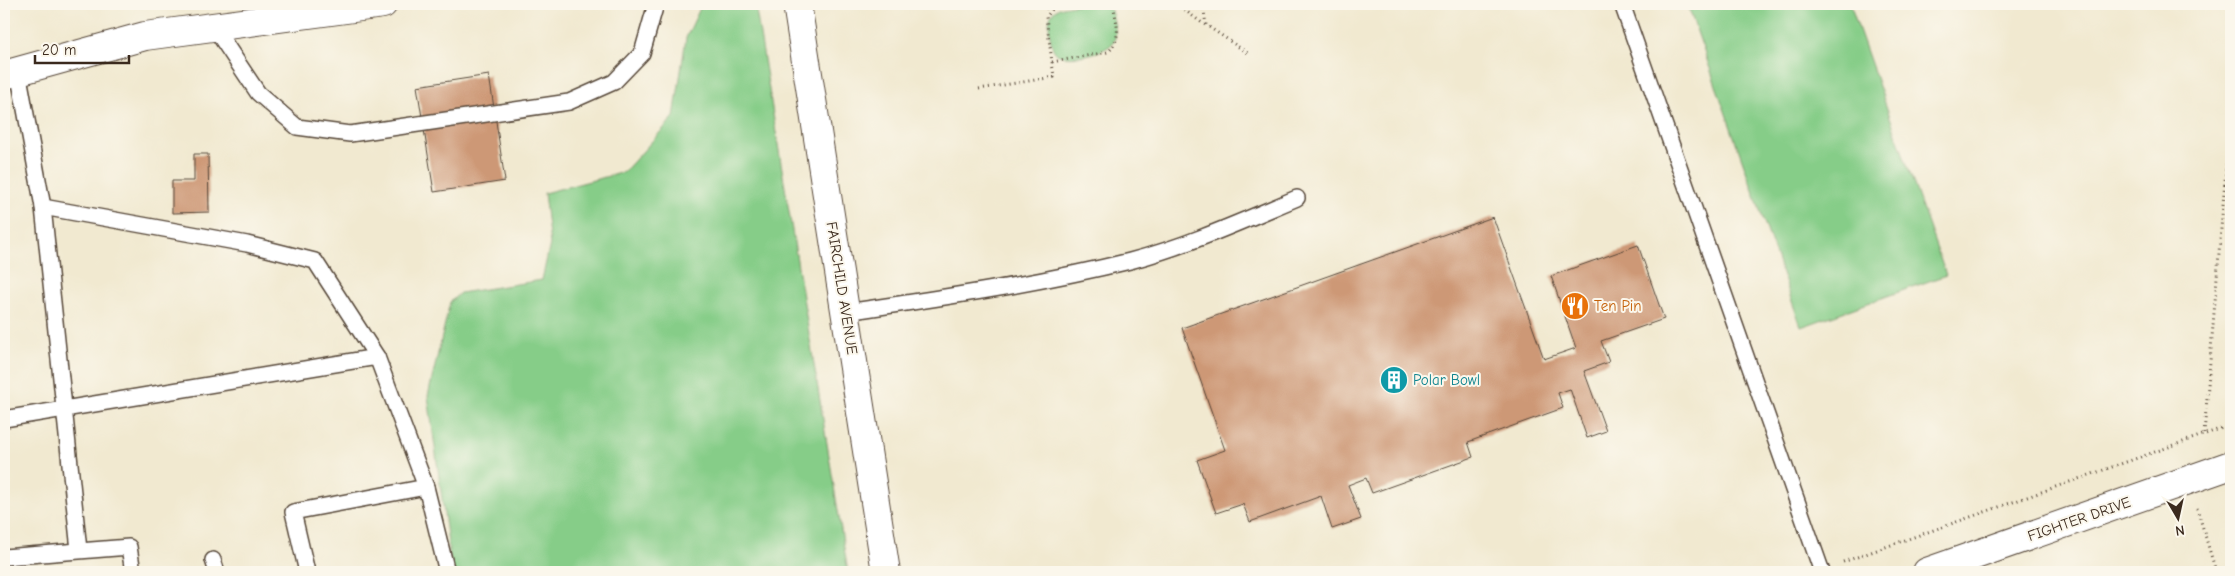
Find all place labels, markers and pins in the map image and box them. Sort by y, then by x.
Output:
restaurant icon: Ten Pin [1560,291,1590,321]
place label: Ten Pin [1594,297,1642,315]
building icon: Polar Bowl [1379,365,1409,395]
place label: Polar Bowl [1413,371,1480,389]

